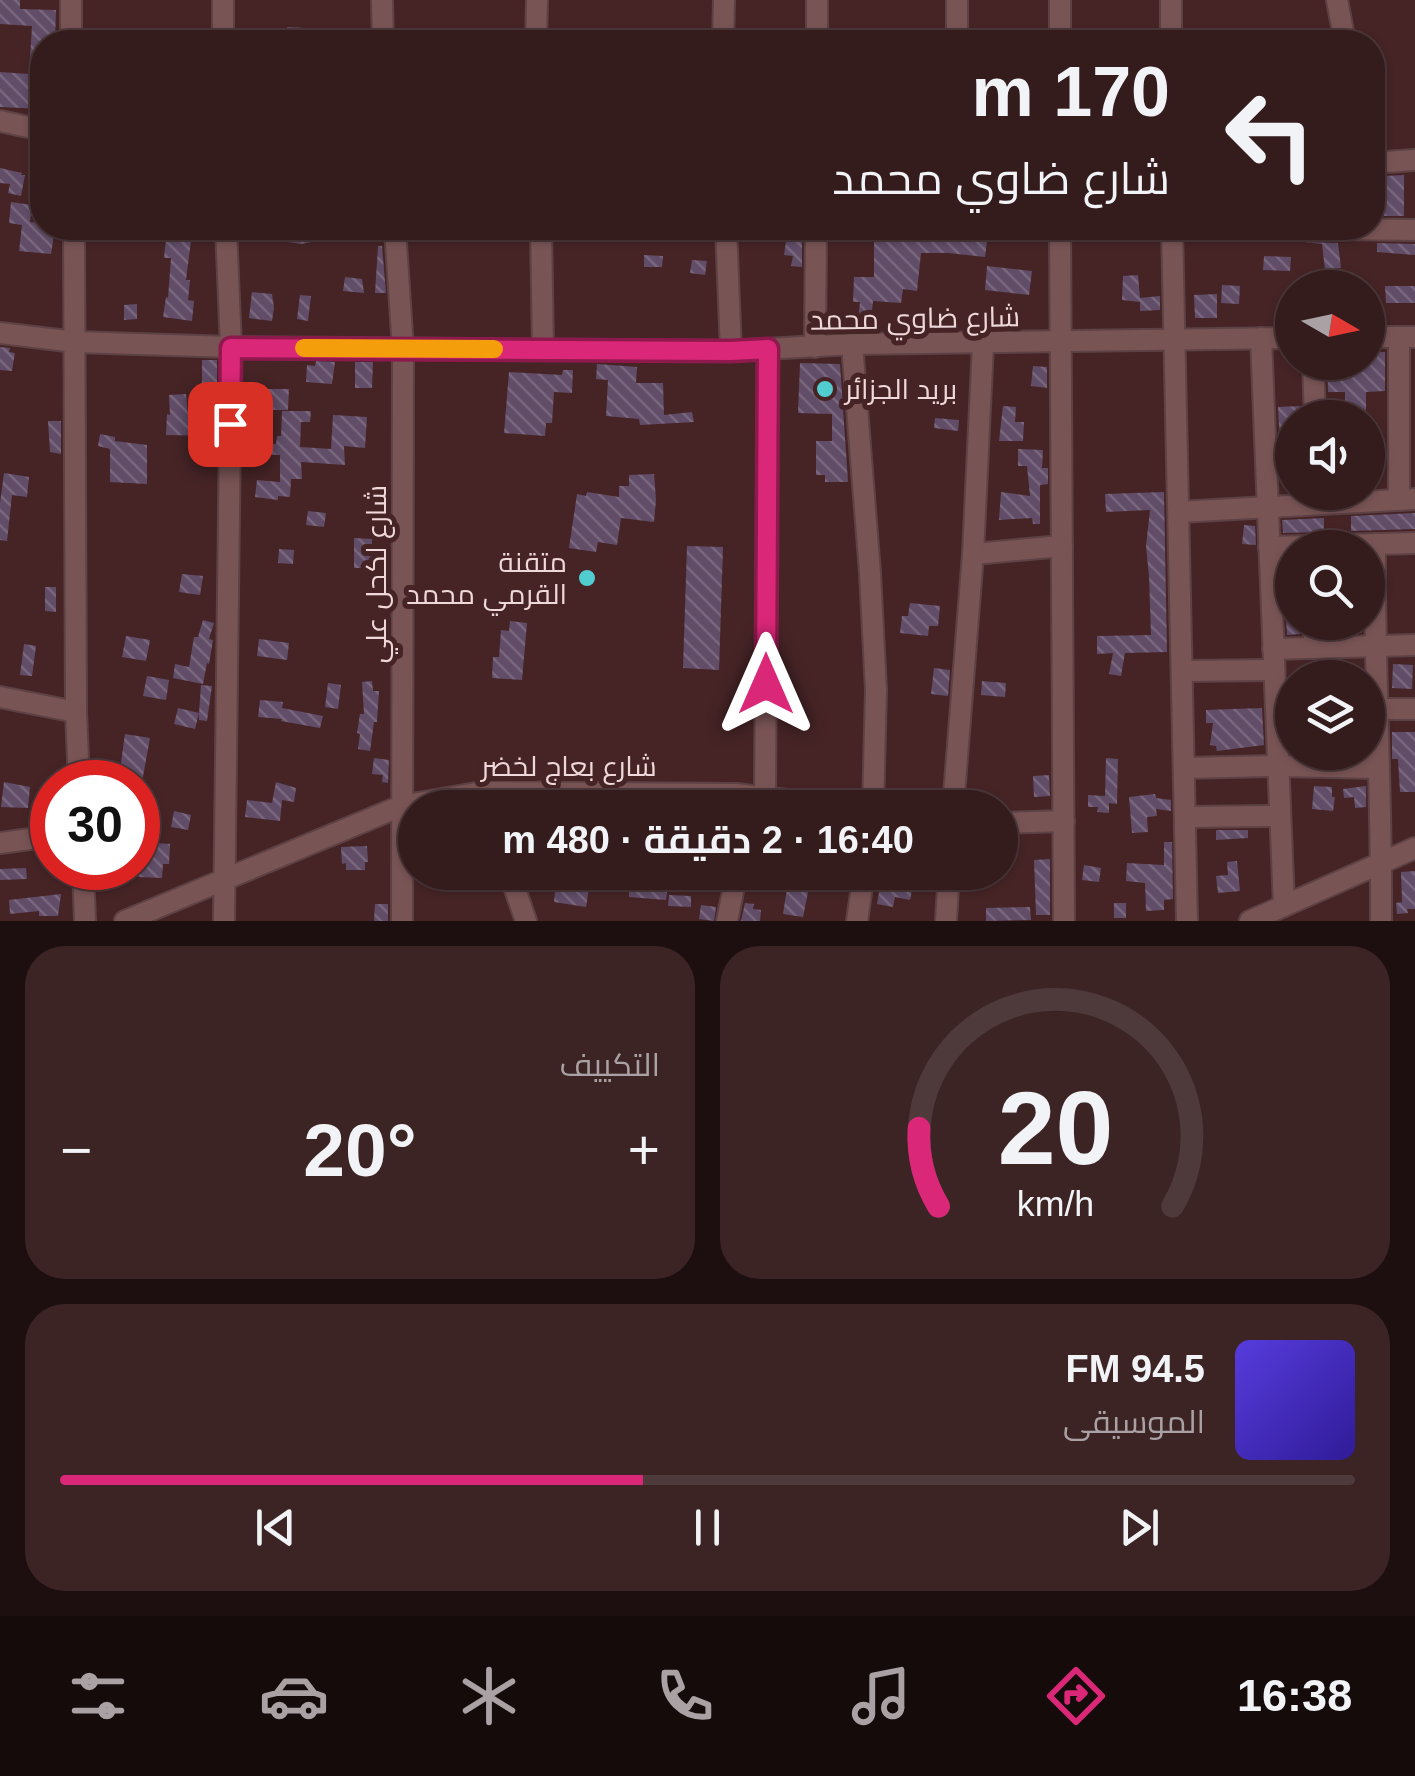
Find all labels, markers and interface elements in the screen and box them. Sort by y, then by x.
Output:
text: 170 m [972,53,1170,131]
icon: left [1205,70,1335,200]
text: شارع ضاوي محمد [832,153,1170,204]
north arrow [1275,270,1385,380]
map controls [1275,270,1385,770]
street label: شارع ضاوي محمد [810,301,1020,342]
place label: بريد الجزائر [843,374,957,405]
marker: بريد الجزائر [814,378,836,400]
pin [188,382,273,467]
icon: arrive [203,397,258,452]
button: sound [1275,400,1385,510]
street label: شارع لكحل علي [361,485,398,663]
button: search [1275,530,1385,640]
place label: متقنة القرمي محمد [406,547,567,616]
marker: متقنة القرمي محمد [576,567,598,589]
position arrow [714,632,818,736]
button: layers [1275,660,1385,770]
street label: شارع بعاج لخضر [479,751,657,785]
speed limit sign: 30 [30,760,160,890]
text: 16:40 · 2 دقيقة · 480 m [502,819,914,861]
text: التكييف [560,1047,660,1083]
text: 20 [997,1070,1113,1186]
text: 20° [303,1108,417,1192]
text: − [60,1119,92,1181]
text: + [628,1119,660,1181]
text: km/h [1016,1184,1094,1224]
text: 94.5 FM [1066,1348,1205,1390]
text: الموسيقى [1063,1404,1205,1440]
icon: previous [248,1500,303,1555]
icon: pause [680,1500,735,1555]
icon: next [1112,1500,1167,1555]
icon: filters [63,1661,133,1731]
icon: car [259,1661,329,1731]
icon: climate [454,1661,524,1731]
icon: phone [650,1661,720,1731]
icon: music [846,1661,916,1731]
icon: directions [1041,1661,1111,1731]
text: 16:38 [1237,1670,1352,1721]

